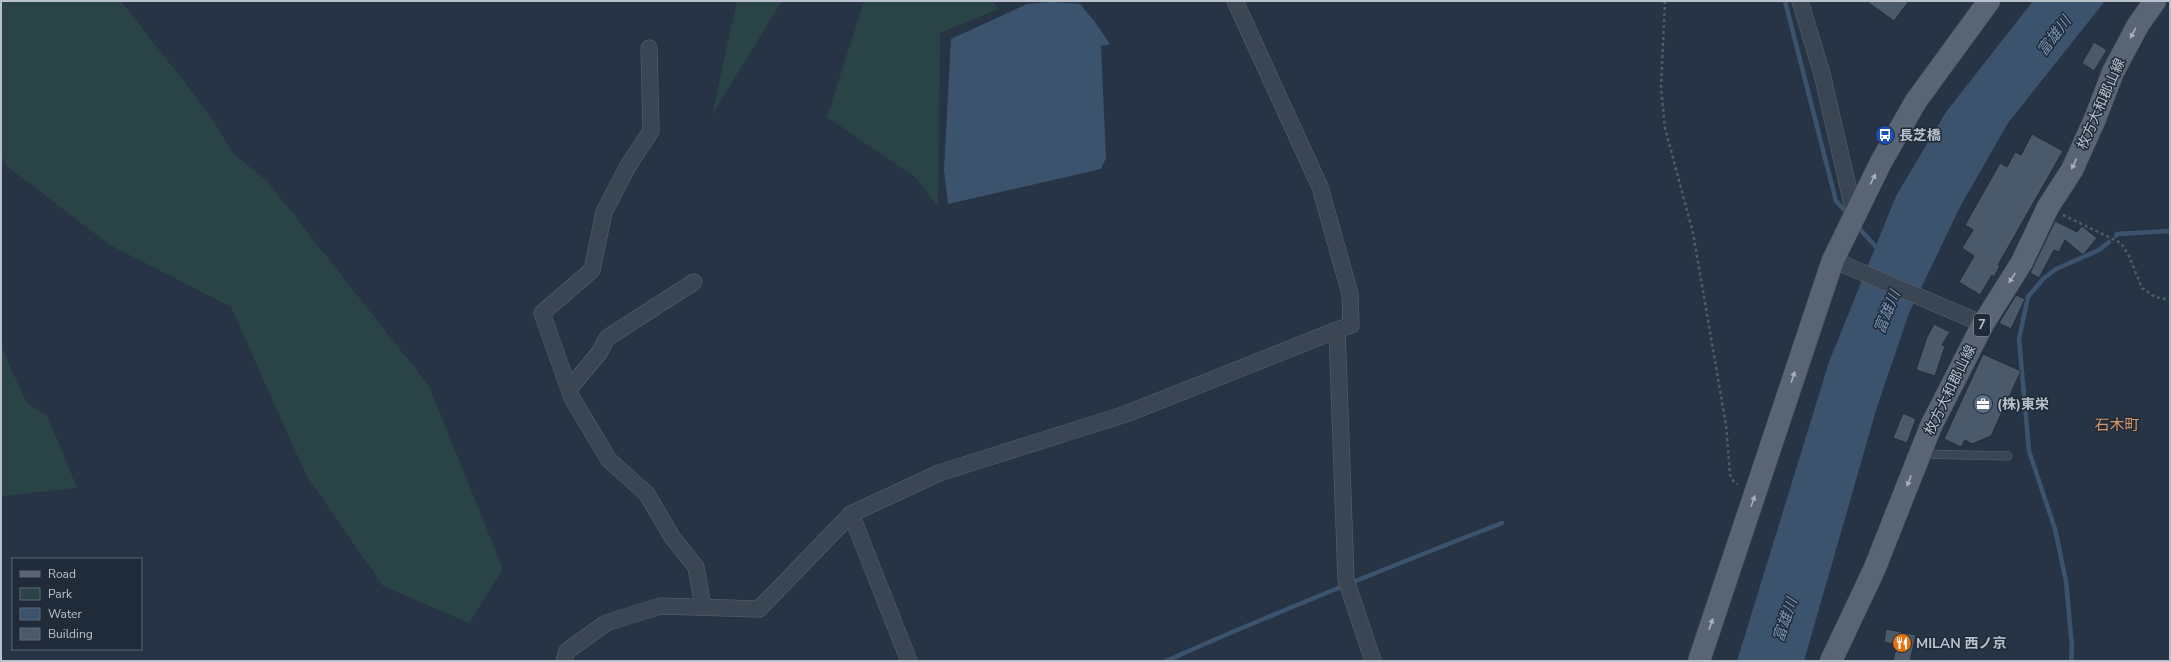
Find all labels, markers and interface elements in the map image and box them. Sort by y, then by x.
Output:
water label: 富雄川 [2032,10,2077,60]
one-way arrow [2130,28,2137,39]
street label: 枚方大和郡山線 [2072,55,2130,153]
bus stop icon: 長芝橋 [1874,124,1896,146]
place label: 長芝橋 [1899,126,1941,145]
one-way arrow [2071,159,2077,170]
one-way arrow [1870,173,1876,185]
one-way arrow [2008,272,2015,284]
water label: 富雄川 [1869,286,1905,337]
road number: 7 [1974,314,1990,336]
street label: 枚方大和郡山線 [1920,342,1980,438]
one-way arrow [1791,371,1797,383]
office icon: (株)東栄 [1972,393,1994,415]
place label: (株)東栄 [1997,395,2049,414]
district label: 石木町 [2094,415,2140,435]
one-way arrow [1906,476,1912,488]
one-way arrow [1750,494,1756,506]
legend [12,558,142,650]
text: Road [48,566,76,582]
text: Park [48,586,73,602]
water label: 富雄川 [1768,594,1802,645]
text: Water [48,606,82,622]
one-way arrow [1709,618,1715,630]
text: Building [48,626,93,642]
restaurant icon: MILAN 西ノ京 [1891,632,1913,654]
place label: MILAN 西ノ京 [1916,634,2006,653]

